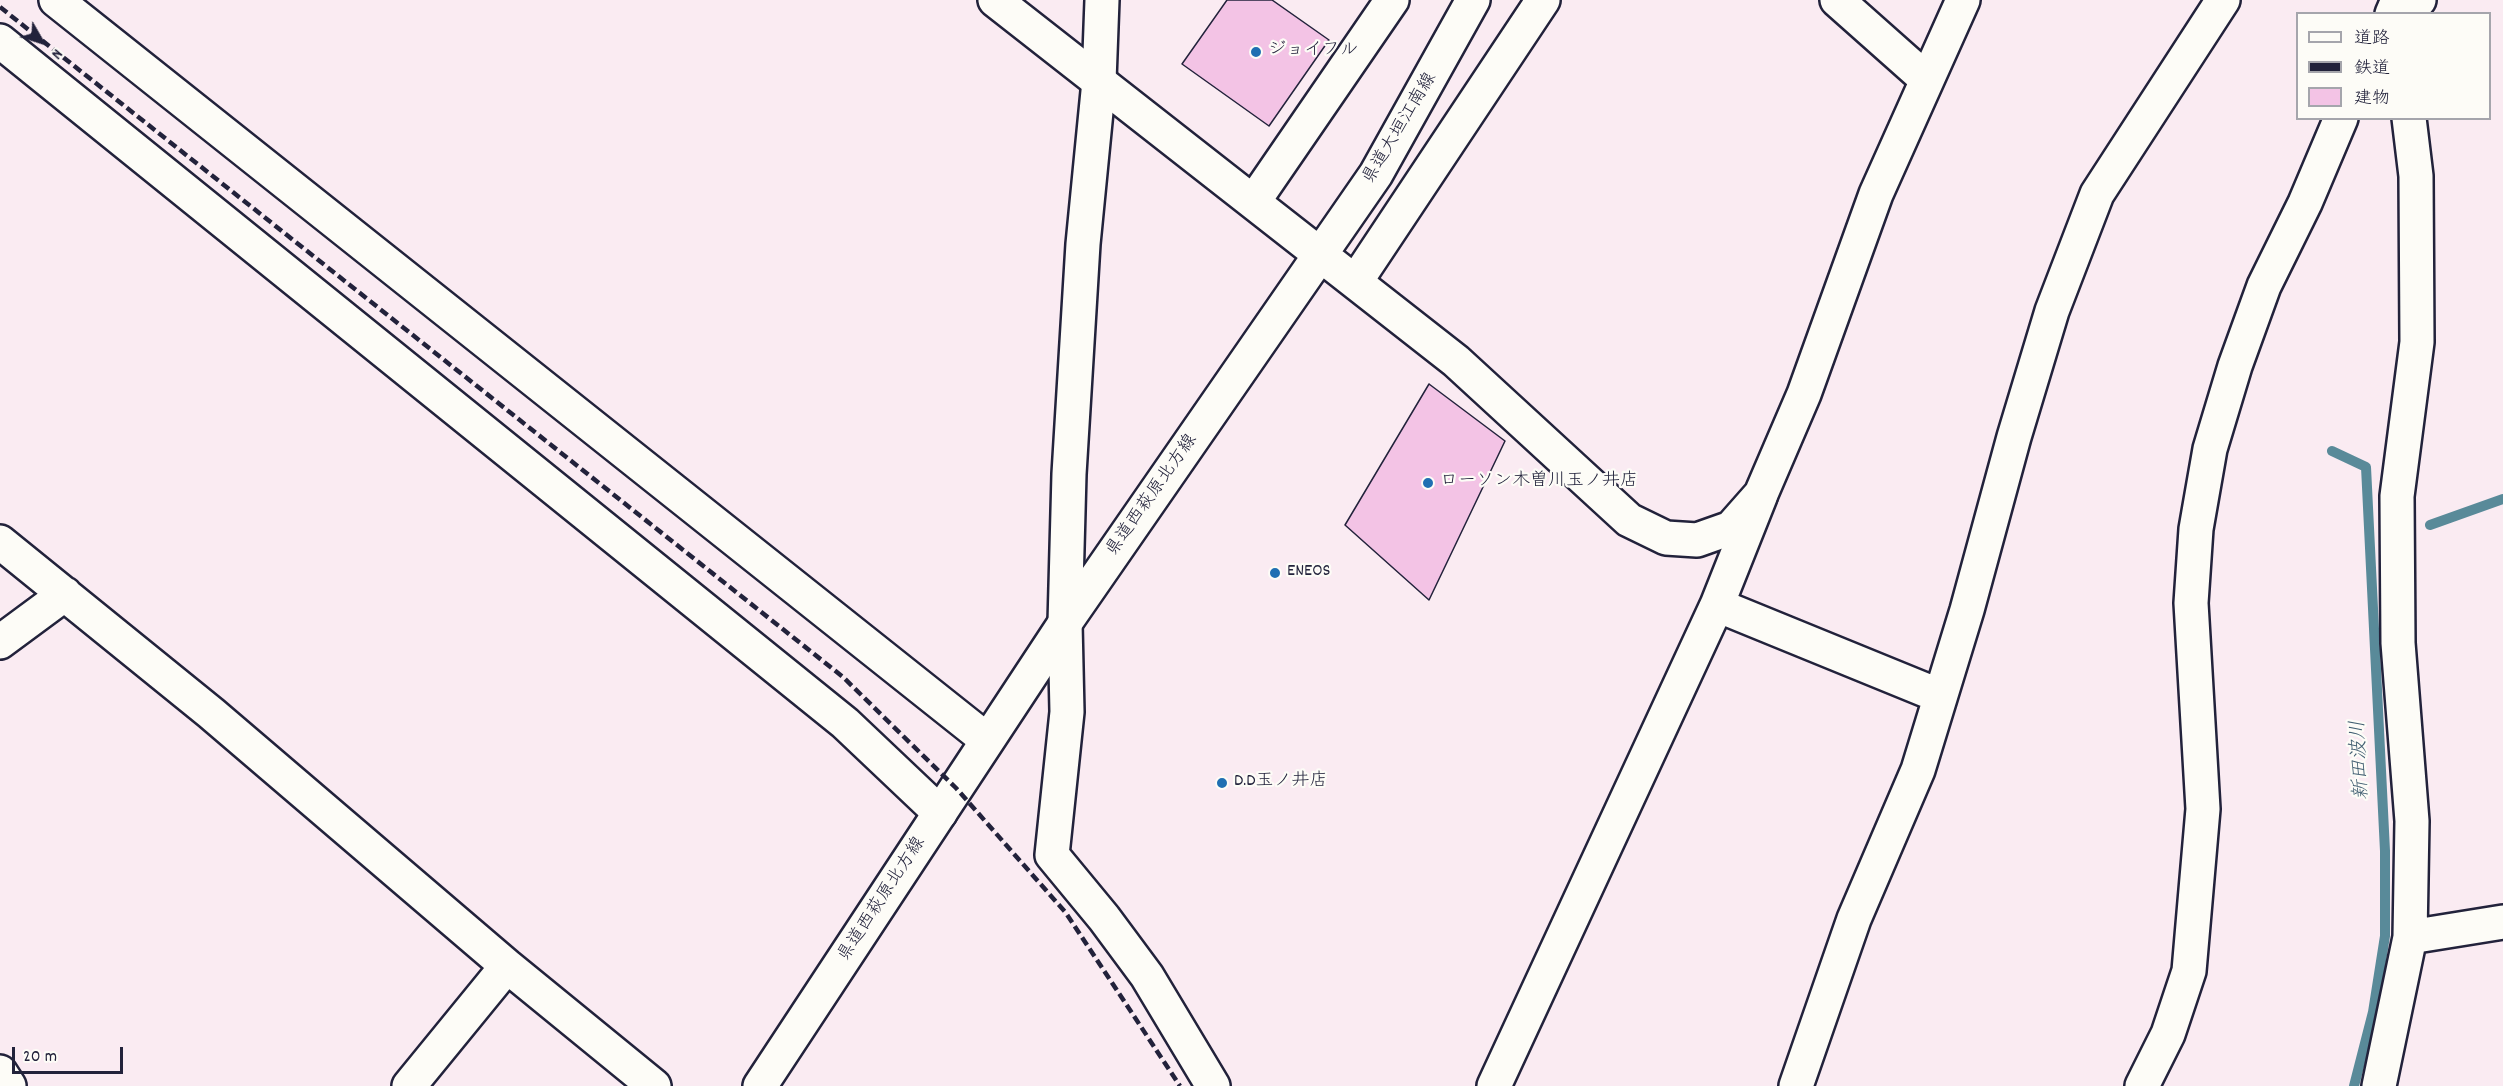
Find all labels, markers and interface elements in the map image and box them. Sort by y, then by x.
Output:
north arrow [12,12,72,72]
legend [2296,12,2491,120]
text: 道路 [2354,27,2390,52]
place label: ジョイフル [1268,41,1358,63]
text: N [45,43,68,64]
marker: ジョイフル [1249,45,1263,59]
text: 鉄道 [2354,57,2390,82]
street label: 県道大垣江南線 [1359,69,1443,189]
text: 建物 [2354,87,2390,112]
street label: 県道西萩原北方線 [1103,431,1203,561]
place label: ローソン木曽川玉ノ井店 [1440,472,1638,494]
marker: ローソン木曽川玉ノ井店 [1421,476,1435,490]
place label: ENEOS [1287,562,1331,584]
marker: ENEOS [1268,566,1282,580]
water label: 新田波川 [2348,719,2376,801]
place label: D.D玉ノ井店 [1234,772,1328,794]
marker: D.D玉ノ井店 [1215,776,1229,790]
street label: 県道西萩原北方線 [835,834,931,966]
scale bar [15,1035,126,1073]
text: 20 m [23,1045,57,1070]

